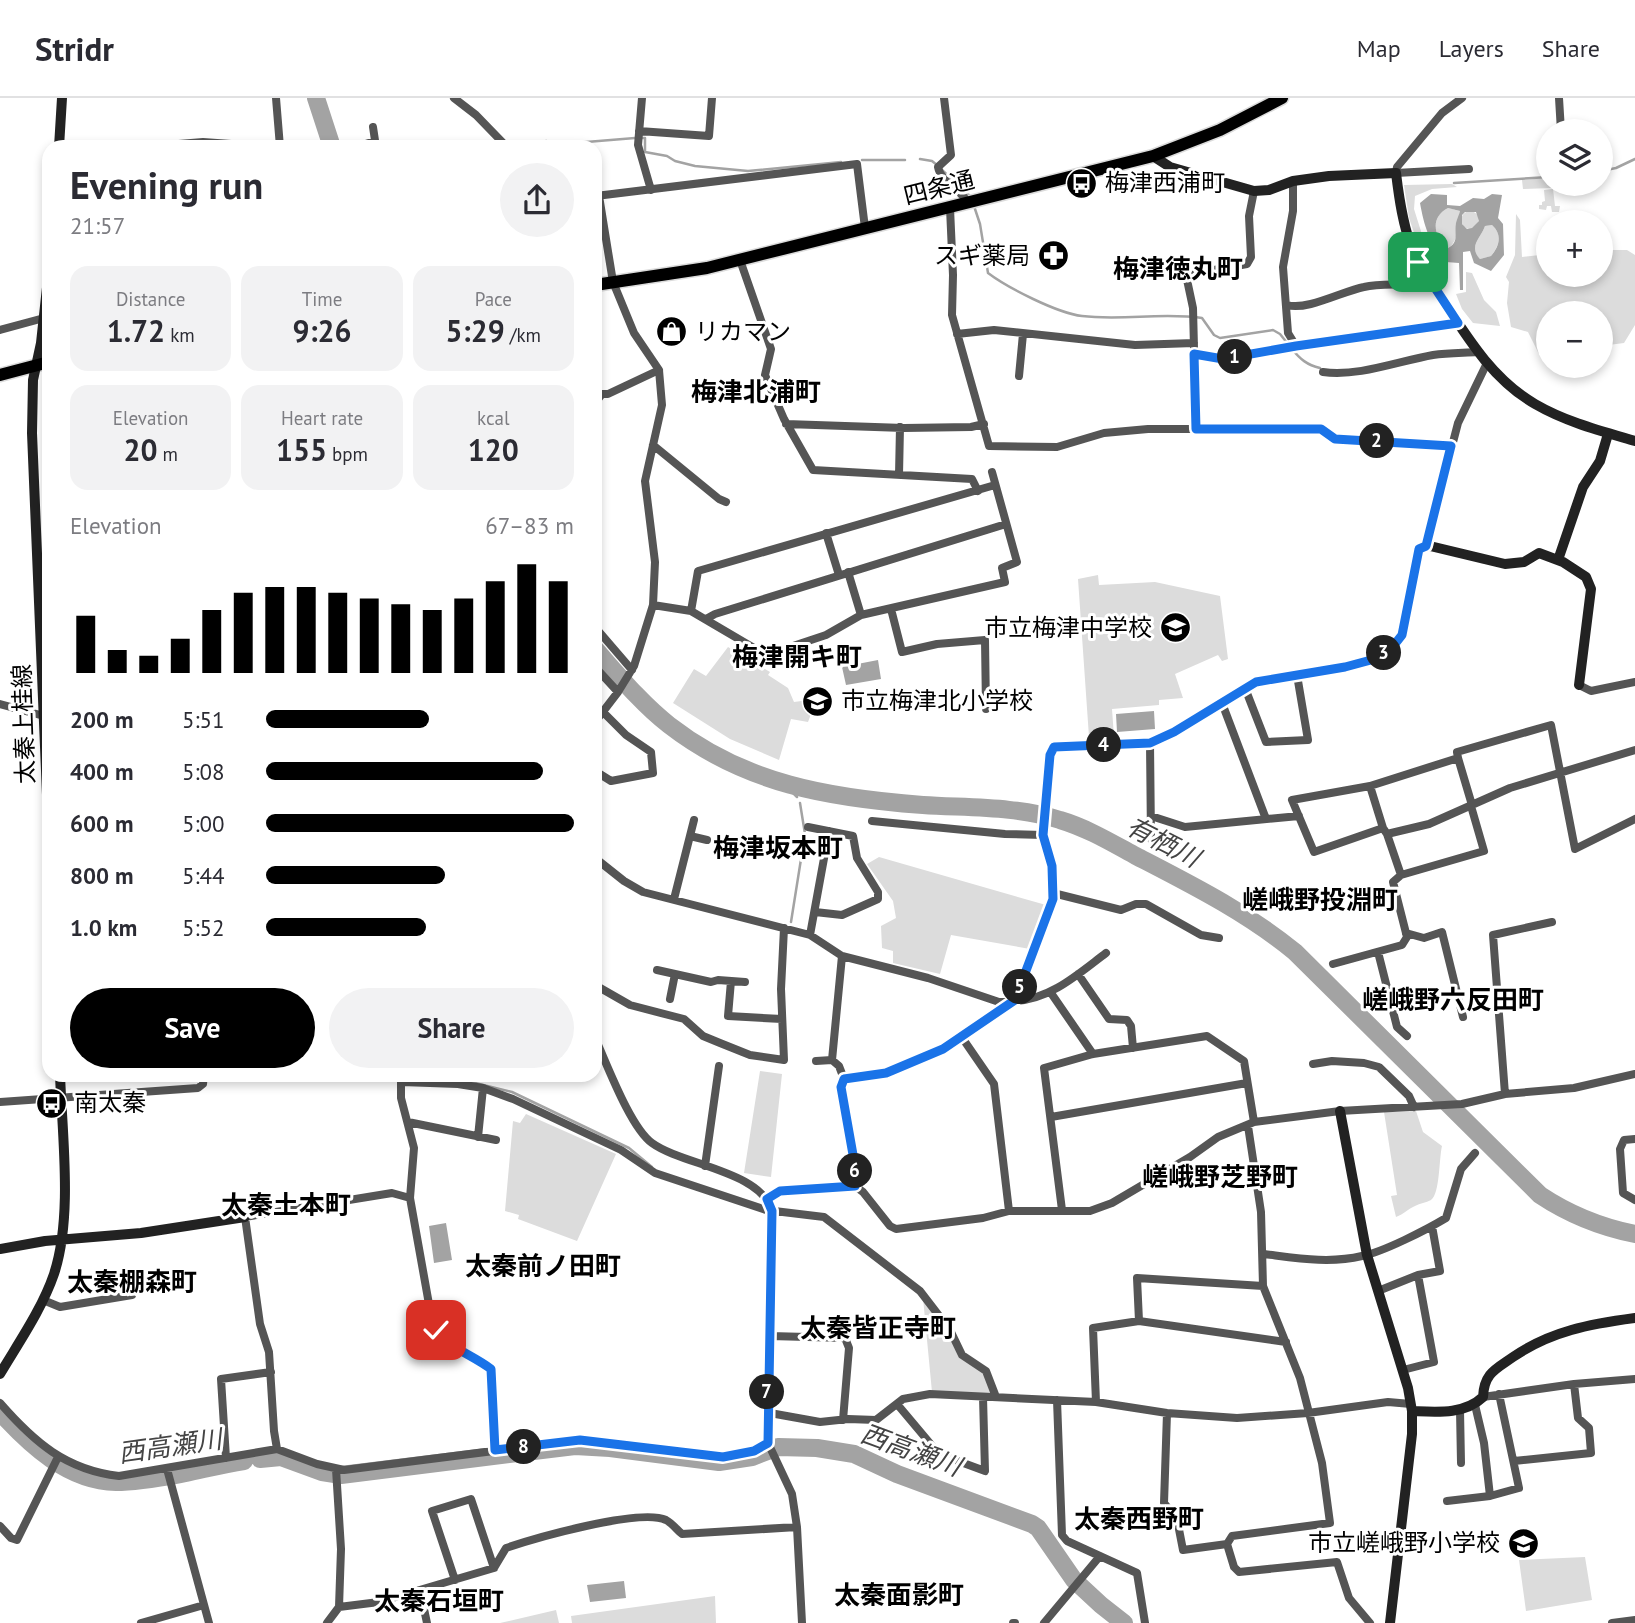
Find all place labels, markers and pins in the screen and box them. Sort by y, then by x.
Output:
bus stop icon: 梅津西浦町 [1065,166,1099,200]
place label: 梅津西浦町 [1105,167,1225,198]
pin [1388,232,1448,292]
pharmacy icon: スギ薬局 [1036,239,1070,273]
place label: スギ薬局 [934,240,1030,271]
shop icon: リカマン [655,315,689,349]
place label: リカマン [695,316,791,347]
pin: 1 [1218,340,1252,374]
pin: 2 [1360,424,1394,458]
school or university icon: 市立梅津中学校 [1158,611,1192,645]
place label: 市立梅津中学校 [984,612,1152,643]
pin: 3 [1366,636,1402,670]
school or university icon: 市立梅津北小学校 [801,684,835,718]
place label: 市立梅津北小学校 [841,685,1033,716]
pin: 4 [1086,728,1122,762]
pin: 5 [1002,970,1038,1004]
bus stop icon: 南太秦 [34,1086,68,1120]
place label: 南太秦 [74,1087,146,1118]
pin: 6 [838,1154,872,1188]
pin [406,1300,466,1360]
pin: 7 [750,1374,784,1410]
pin: 8 [506,1430,542,1464]
school or university icon: 市立嵯峨野小学校 [1506,1526,1540,1560]
place label: 市立嵯峨野小学校 [1308,1527,1500,1558]

